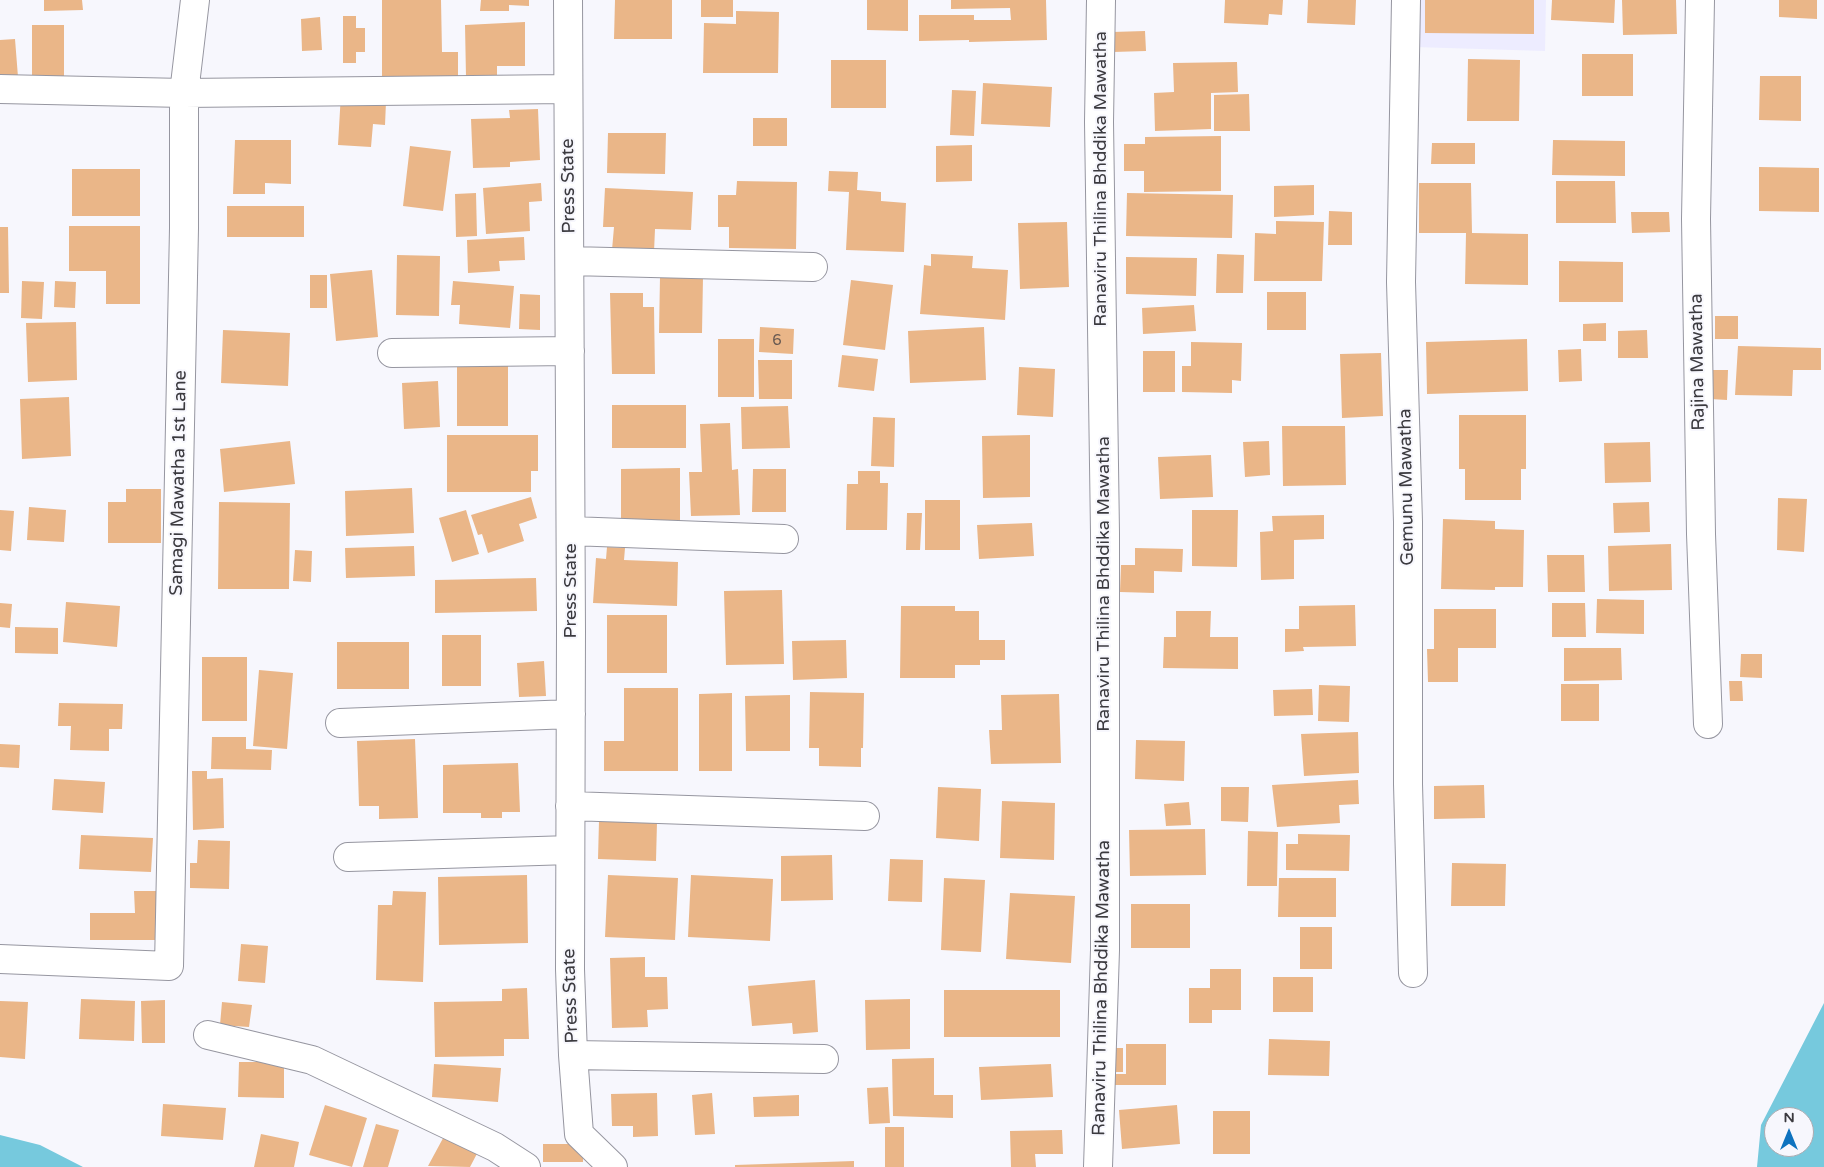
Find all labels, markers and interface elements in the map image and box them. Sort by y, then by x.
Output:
street label: Ranaviru Thilina Bhddika Mawatha [1090,31,1112,327]
street label: Press State [557,138,581,234]
street label: Rajina Mawatha [1686,293,1710,431]
house number: 6 [772,332,782,350]
street label: Samagi Mawatha 1st Lane [166,370,192,596]
street label: Gemunu Mawatha [1395,408,1419,566]
street label: Ranaviru Thilina Bhddika Mawatha [1093,436,1115,732]
street label: Press State [560,543,582,639]
street label: Ranaviru Thilina Bhddika Mawatha [1089,840,1115,1136]
street label: Press State [559,948,583,1044]
north arrow [1764,1107,1814,1157]
text: N [1783,1109,1795,1126]

